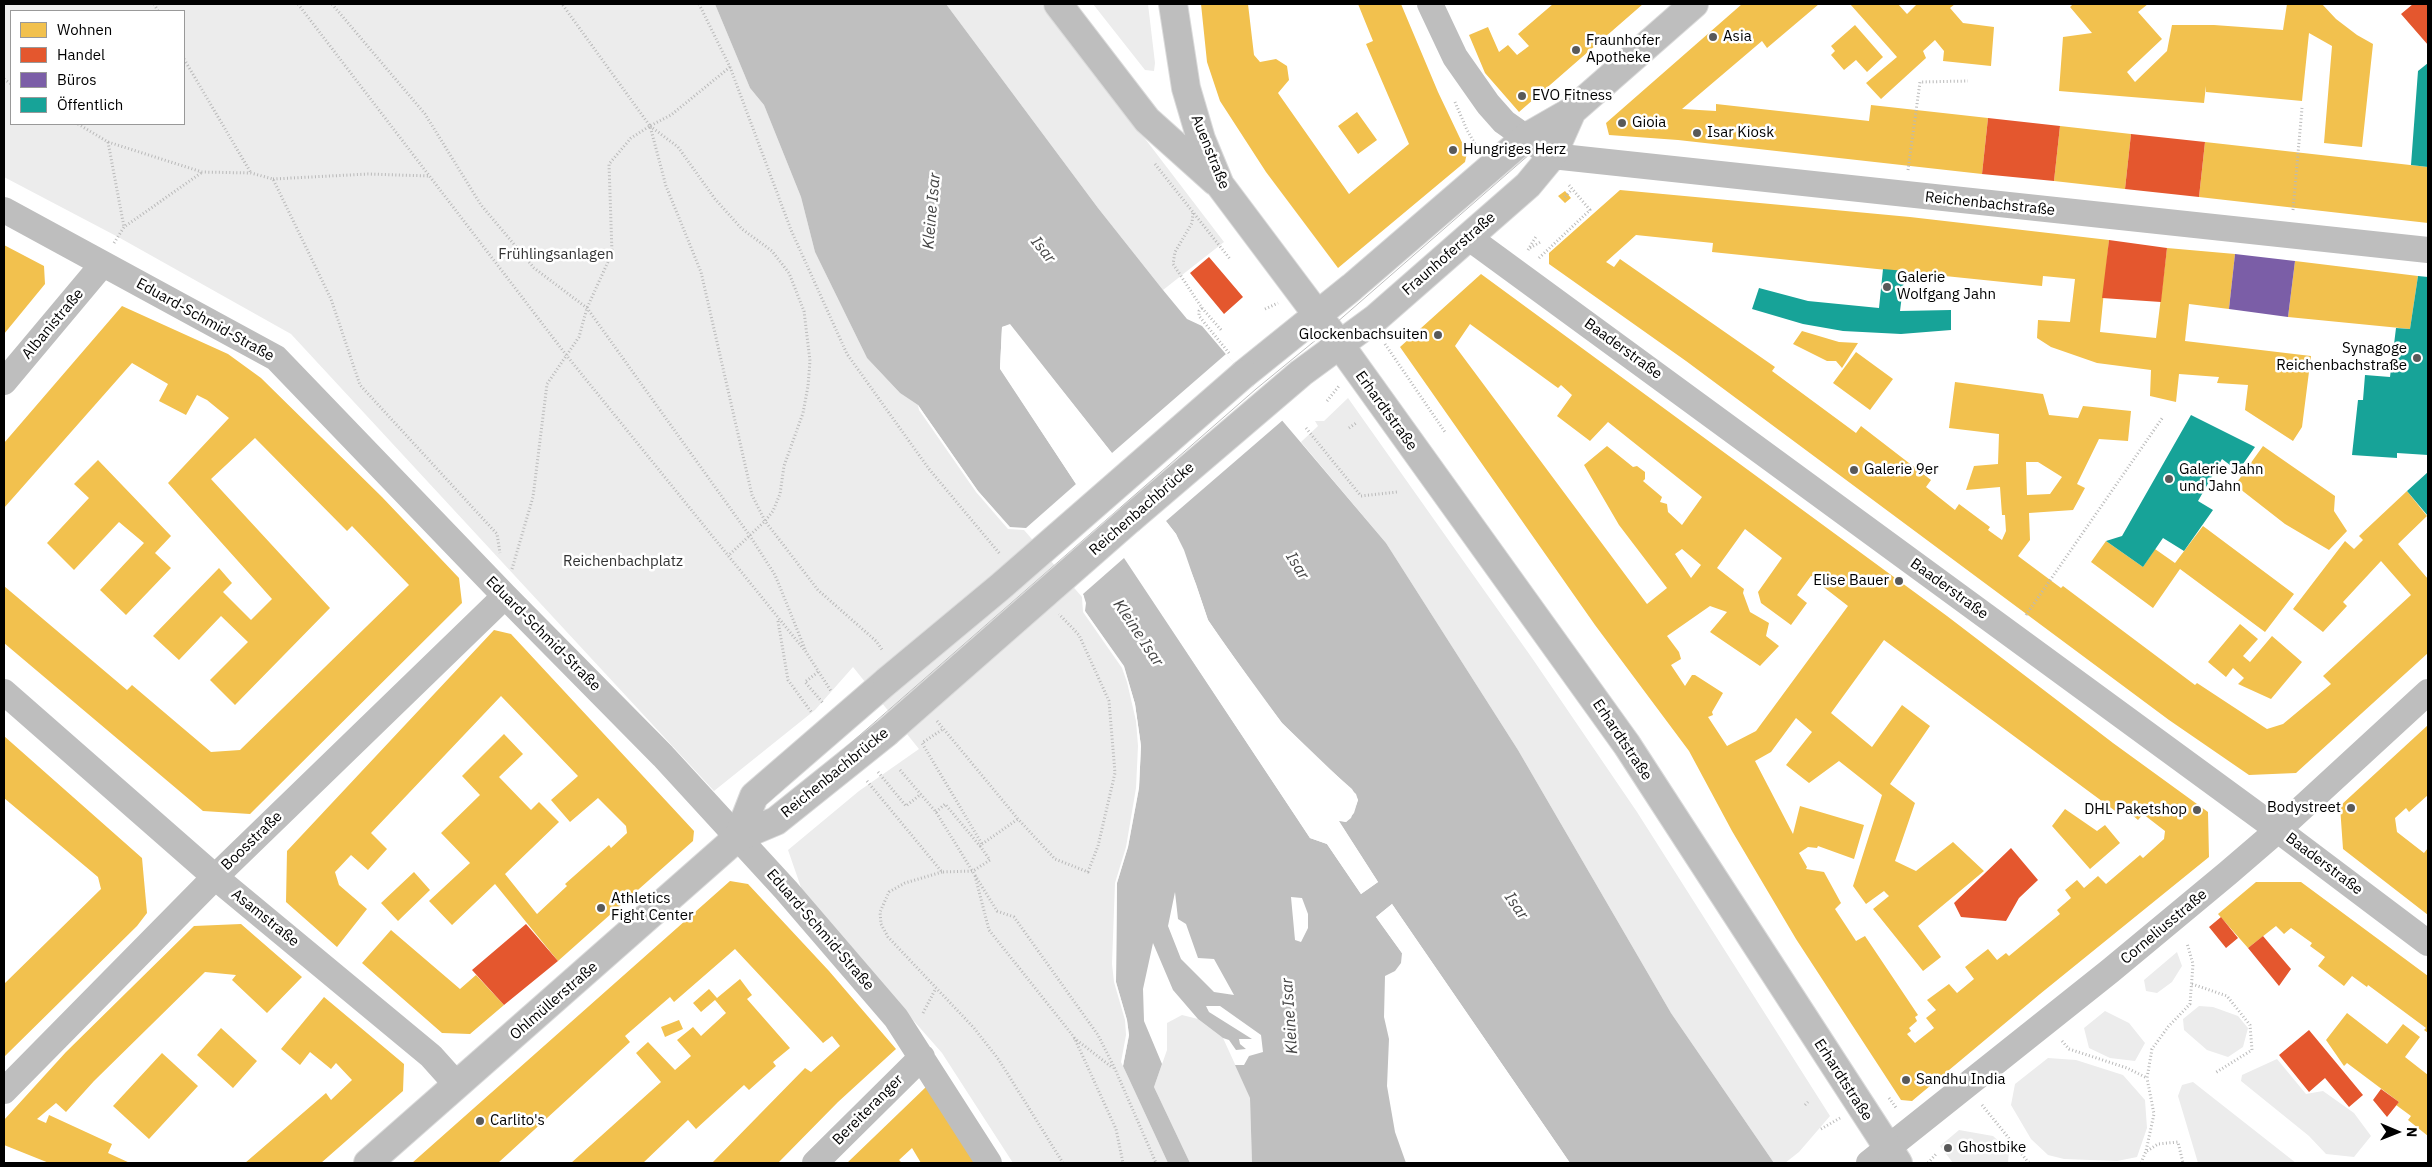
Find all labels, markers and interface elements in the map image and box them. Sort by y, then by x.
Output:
legend [10,10,185,125]
text: Wohnen [57,20,112,39]
place label: Asia [1723,28,1752,46]
marker: Asia [1707,31,1719,43]
place label: Fraunhofer Apotheke [1586,32,1660,67]
marker: Fraunhofer Apotheke [1570,44,1582,56]
text: Handel [57,45,105,64]
text: Büros [57,70,96,89]
place label: EVO Fitness [1532,87,1612,105]
marker: EVO Fitness [1516,90,1528,102]
text: Öffentlich [57,95,123,114]
street label: Auenstraße [1187,112,1233,192]
place label: Gioia [1632,114,1666,132]
marker: Gioia [1616,117,1628,129]
place label: Isar Kiosk [1707,124,1774,142]
marker: Isar Kiosk [1691,127,1703,139]
place label: Hungriges Herz [1463,141,1566,159]
marker: Hungriges Herz [1447,144,1459,156]
water label: Kleine Isar [919,172,945,250]
street label: Reichenbachstraße [1924,188,2056,220]
street label: Fraunhoferstraße [1399,209,1499,299]
water label: Isar [1026,233,1060,267]
park label: Frühlingsanlagen [498,246,614,264]
place label: Galerie Wolfgang Jahn [1897,269,1996,304]
street label: Eduard-Schmid-Straße [133,275,277,365]
marker: Galerie Wolfgang Jahn [1881,281,1893,293]
street label: Albanistraße [18,285,88,363]
street label: Baaderstraße [1580,315,1666,383]
place label: Glockenbachsuiten [1299,326,1428,344]
marker: Glockenbachsuiten [1432,329,1444,341]
place label: Synagoge Reichenbachstraße [2276,340,2407,375]
marker: Synagoge Reichenbachstraße [2411,352,2423,364]
street label: Erhardtstraße [1351,368,1421,454]
street label: Reichenbachbrücke [1086,459,1198,559]
place label: Galerie 9er [1864,461,1939,479]
place label: Galerie Jahn und Jahn [2179,461,2263,496]
marker: Galerie 9er [1848,464,1860,476]
marker: Galerie Jahn und Jahn [2163,473,2175,485]
water label: Isar [1281,549,1313,583]
park label: Reichenbachplatz [563,553,683,571]
street label: Baaderstraße [1906,555,1992,623]
place label: Elise Bauer [1813,572,1889,590]
street label: Eduard-Schmid-Straße [482,573,604,695]
marker: Elise Bauer [1893,575,1905,587]
water label: Kleine Isar [1109,596,1167,670]
street label: Erhardtstraße [1588,696,1656,784]
street label: Reichenbachbrücke [778,724,892,822]
place label: Bodystreet [2267,799,2341,817]
place label: DHL Paketshop [2084,801,2187,819]
marker: Bodystreet [2345,802,2357,814]
marker: DHL Paketshop [2191,804,2203,816]
street label: Boosstraße [218,808,286,874]
street label: Baaderstraße [2282,829,2366,899]
street label: Eduard-Schmid-Straße [762,866,878,994]
street label: Asamstraße [228,885,302,951]
street label: Corneliusstraße [2117,886,2211,968]
water label: Isar [1500,889,1532,923]
place label: Athletics Fight Center [611,890,693,925]
marker: Athletics Fight Center [595,902,607,914]
street label: Ohlmüllerstraße [506,958,602,1044]
water label: Kleine Isar [1278,977,1302,1055]
street label: Erhardtstraße [1810,1036,1876,1124]
street label: Bereiteranger [829,1071,907,1149]
place label: Sandhu India [1916,1071,2006,1089]
marker: Sandhu India [1900,1074,1912,1086]
north arrow [2372,1107,2422,1157]
place label: Carlito's [490,1112,545,1130]
marker: Carlito's [474,1115,486,1127]
text: N [2403,1127,2421,1137]
place label: Ghostbike [1958,1139,2026,1157]
marker: Ghostbike [1942,1142,1954,1154]

